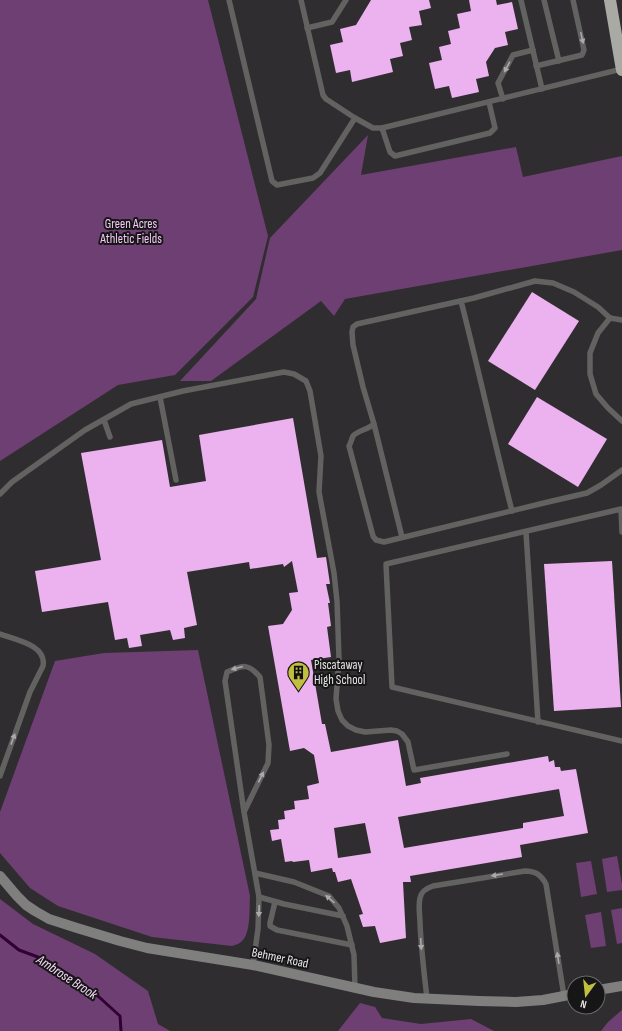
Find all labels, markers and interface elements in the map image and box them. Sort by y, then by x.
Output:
one-way arrow [579,32,585,44]
one-way arrow [503,61,510,73]
park label: Green Acres Athletic Fields [99,216,162,247]
place label: Piscataway High School [314,657,365,688]
building icon: Piscataway High School [285,659,311,692]
one-way arrow [231,666,244,672]
one-way arrow [11,732,17,744]
one-way arrow [258,772,264,783]
one-way arrow [491,872,503,878]
one-way arrow [325,894,335,904]
one-way arrow [255,905,262,917]
one-way arrow [418,938,424,951]
street label: Behmer Road [250,944,310,972]
water label: Ambrose Brook [33,951,101,1003]
one-way arrow [555,951,561,964]
north arrow [566,975,606,1015]
text: N [579,997,588,1011]

